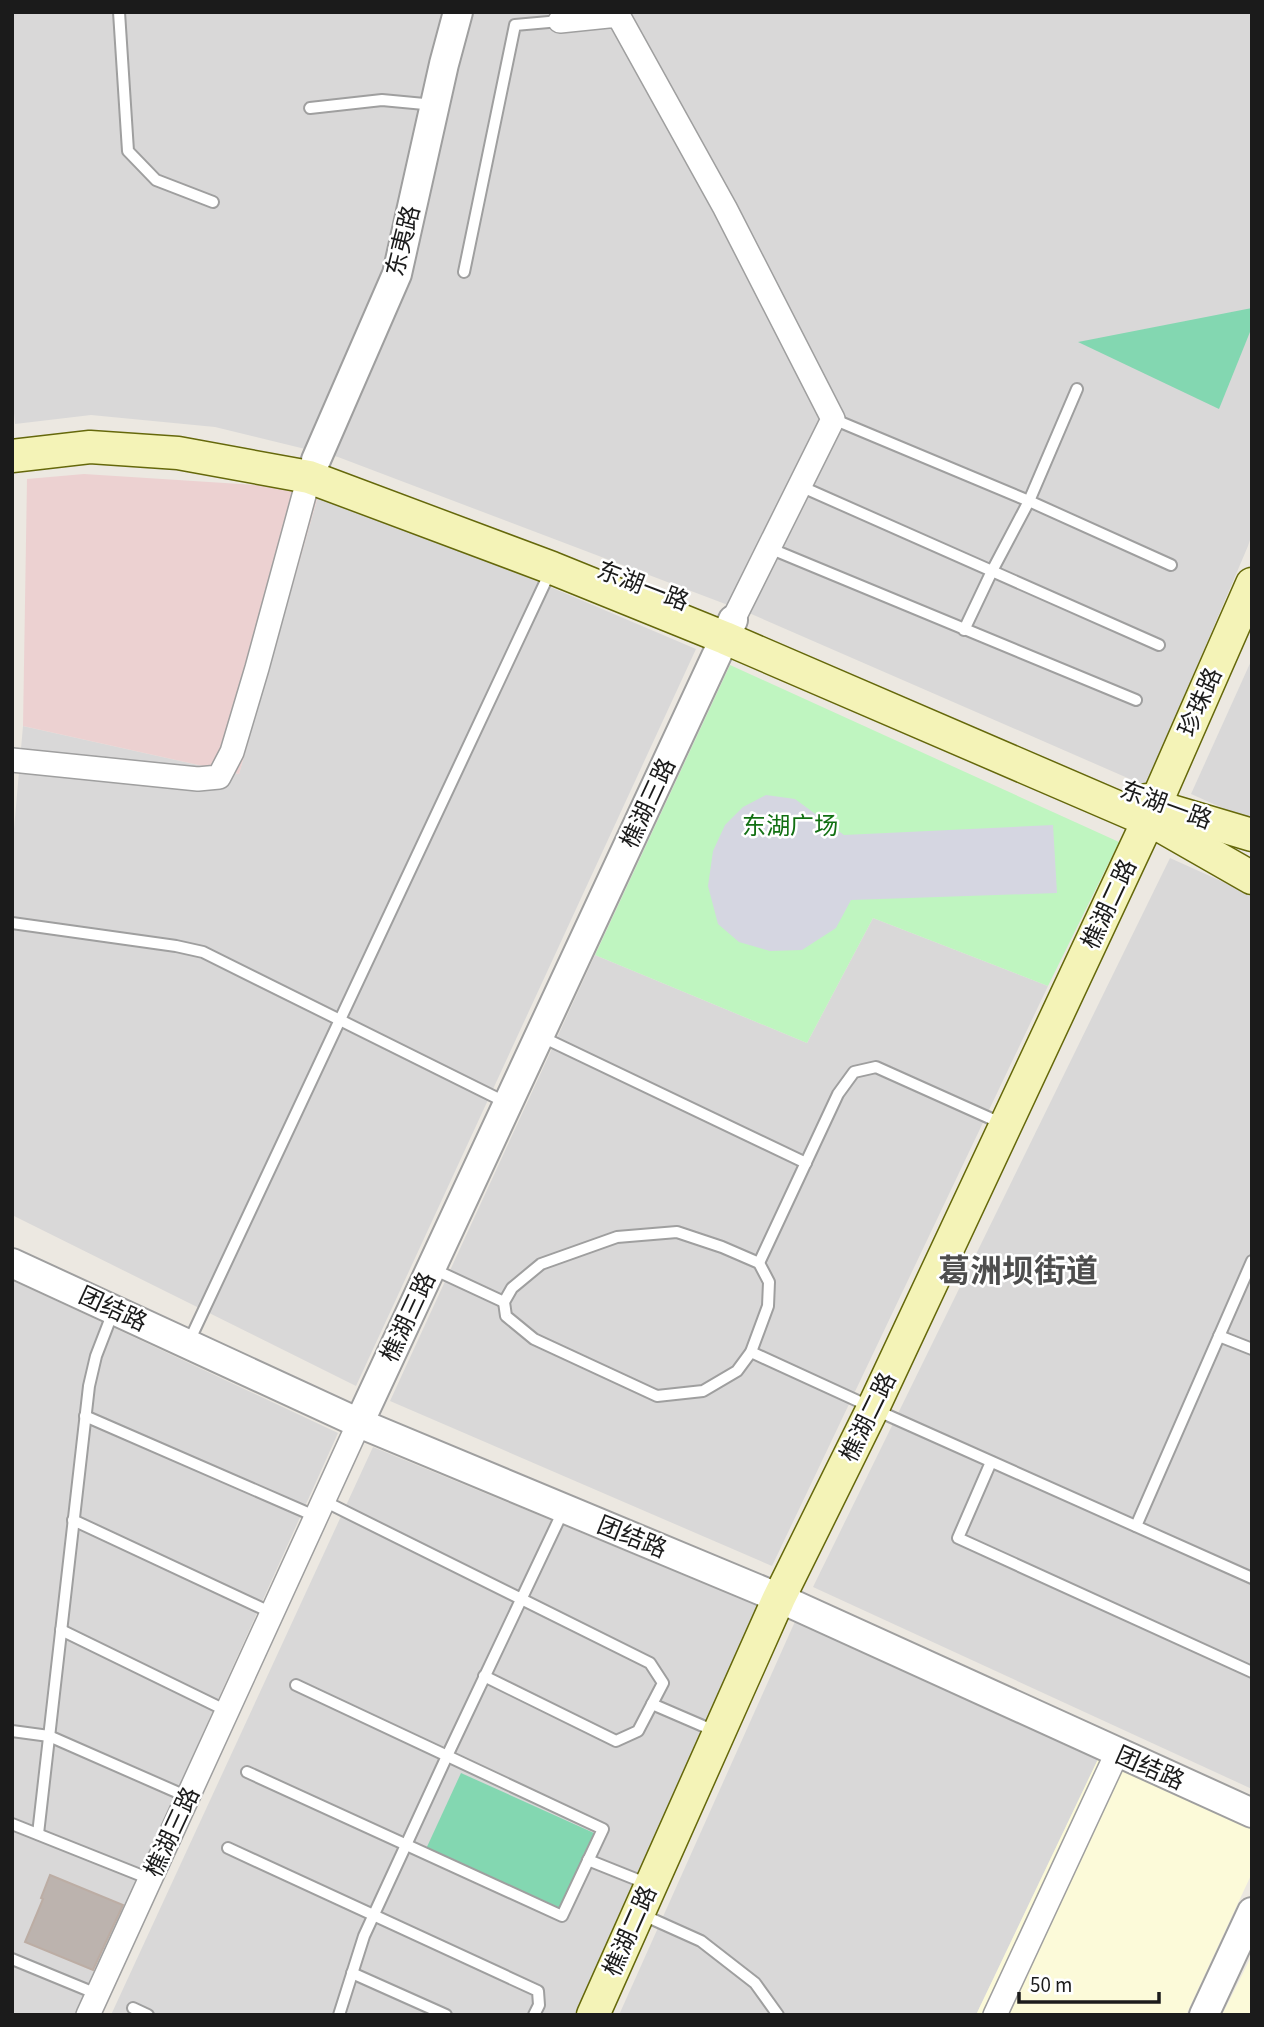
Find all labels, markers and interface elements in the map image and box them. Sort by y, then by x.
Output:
street label: 东夷路 [378,202,429,280]
street label: 东湖一路 [592,553,694,620]
street label: 珍珠路 [1170,662,1231,742]
street label: 樵湖三路 [612,752,685,854]
street label: 东湖一路 [1115,773,1217,838]
park label: 东湖广场 [742,809,838,844]
street label: 樵湖二路 [1073,853,1146,955]
district label: 葛洲坝街道 [938,1249,1098,1295]
street label: 樵湖三路 [372,1266,445,1368]
street label: 团结路 [73,1278,153,1341]
street label: 樵湖二路 [832,1366,905,1468]
street label: 团结路 [592,1508,672,1567]
street label: 团结路 [1110,1738,1190,1799]
street label: 樵湖三路 [136,1781,209,1883]
street label: 樵湖二路 [595,1880,666,1982]
scale bar [1019,1960,1159,2004]
text: 50 m [1030,1970,1072,2000]

